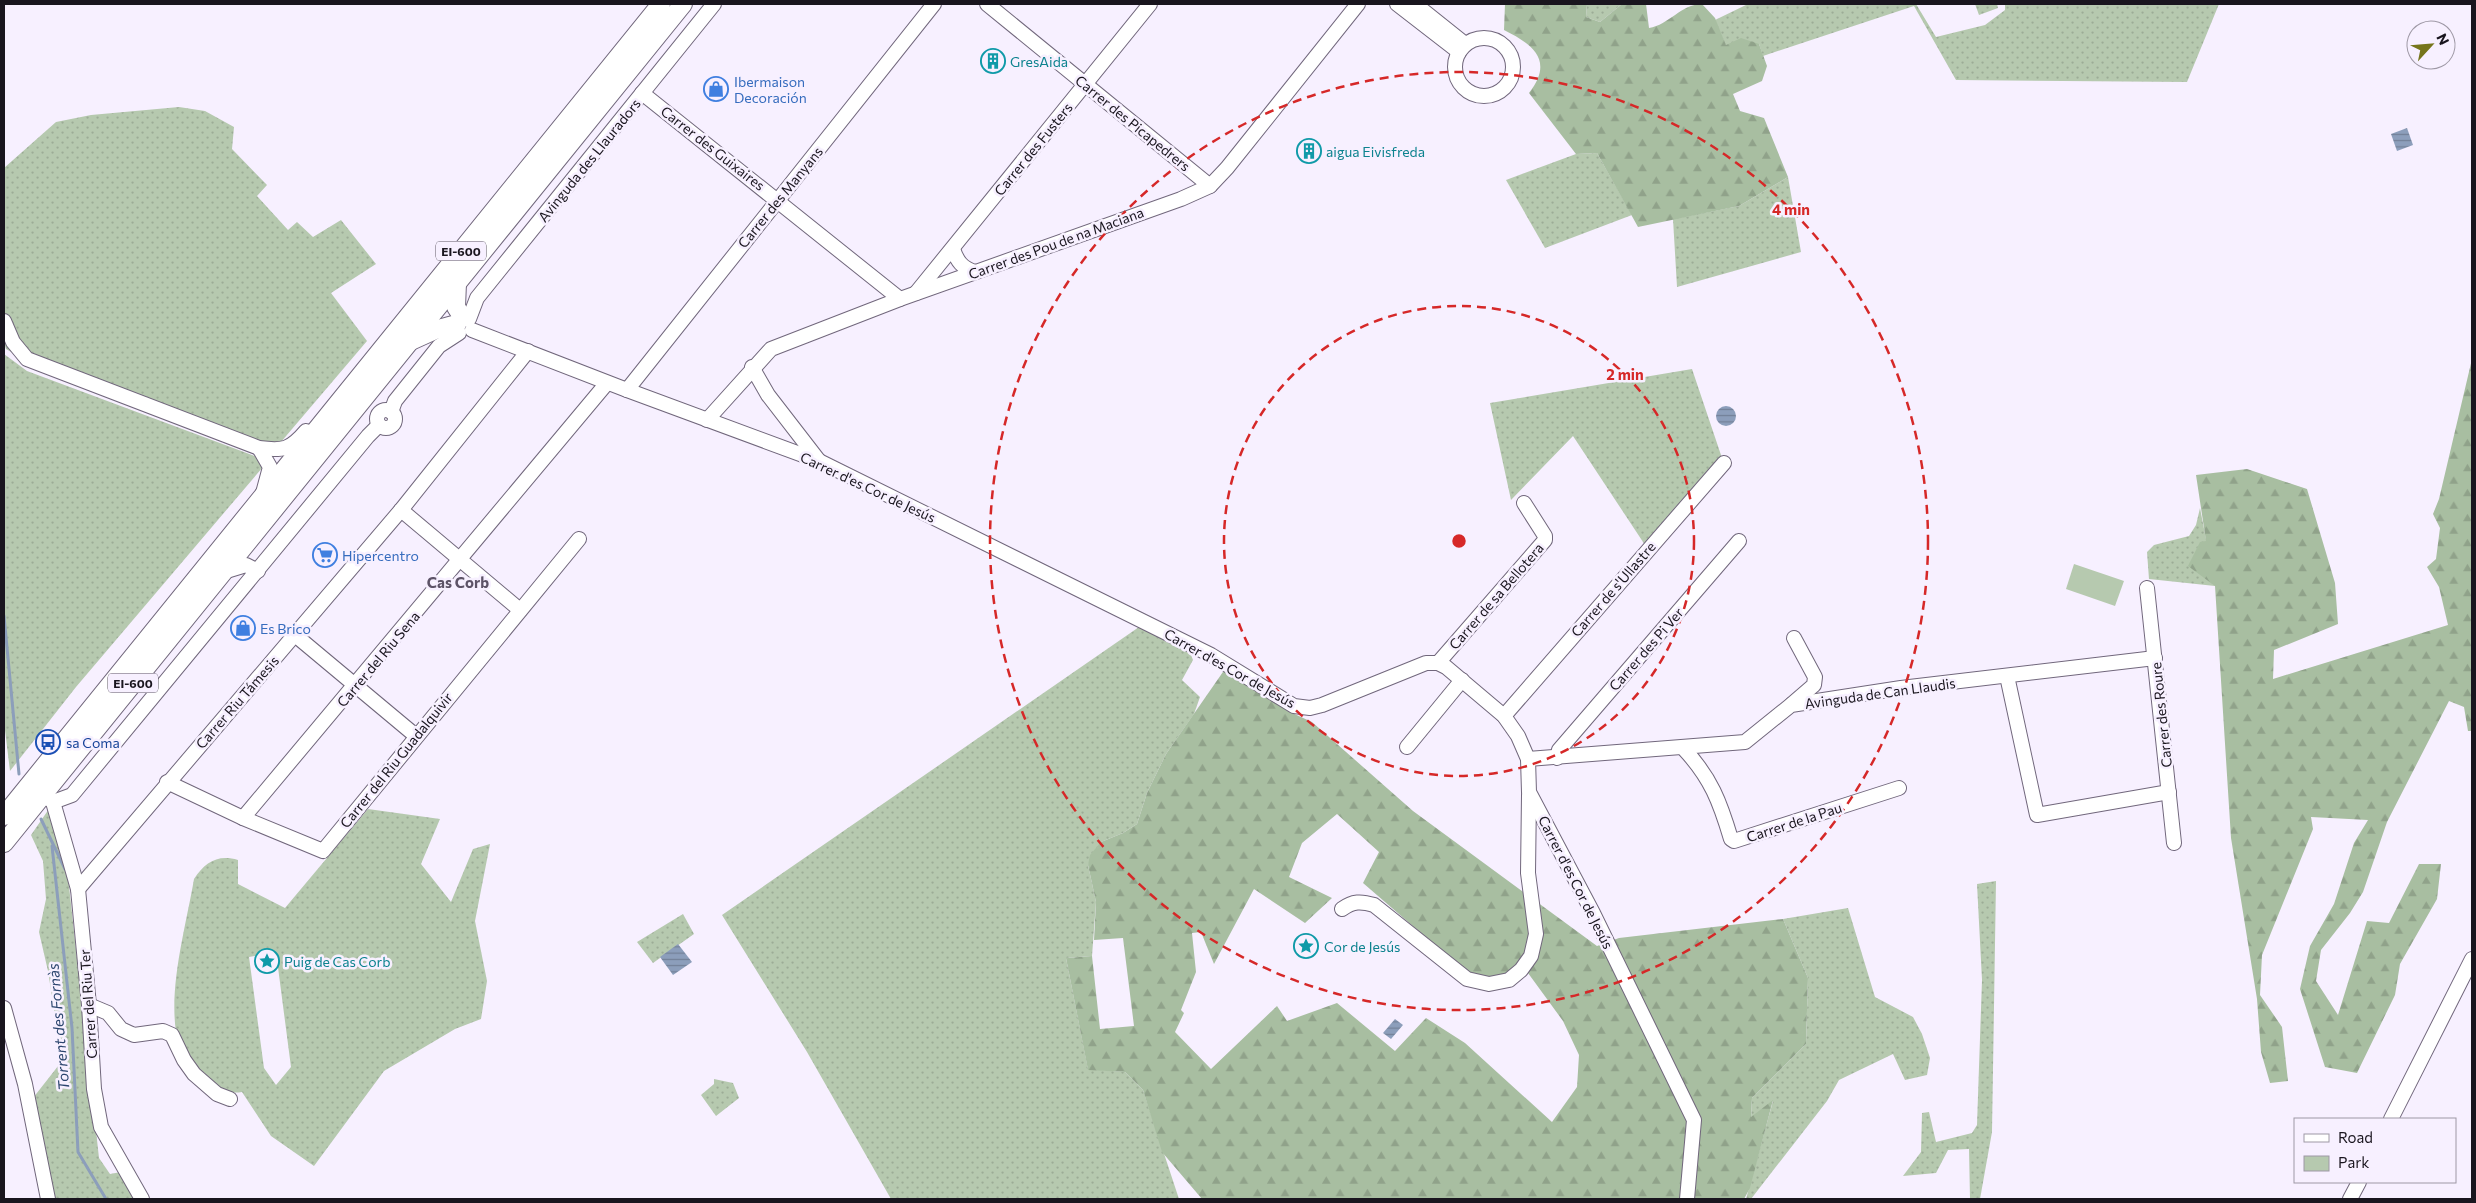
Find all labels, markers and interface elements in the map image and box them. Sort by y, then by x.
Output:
north arrow [2406,20,2456,70]
text: N [2433,31,2453,48]
building icon: GresAida [980,48,1006,74]
place label: GresAida [1010,53,1068,70]
street label: Carrer des Picapedrers [1072,71,1194,175]
place label: Ibermaison Decoración [734,73,807,106]
shop icon: Ibermaison Decoración [703,76,729,102]
street label: Avinguda des Llauradors [534,95,644,225]
street label: Carrer des Fusters [990,99,1076,199]
street label: Carrer des Guixaires [658,102,768,194]
building icon: aigua Eivisfreda [1296,138,1322,164]
street label: Carrer des Manyans [734,143,826,251]
place label: aigua Eivisfreda [1326,143,1425,160]
text: 4 min [1772,200,1810,218]
street label: Carrer des Pou de na Maciana [966,203,1146,283]
road number: EI-600 [436,242,486,260]
text: 2 min [1606,365,1644,383]
street label: Carrer d'es Cor de Jesús [798,448,938,526]
centre of rings [1450,532,1468,550]
street label: Carrer de s'Ullastre [1567,538,1659,640]
street label: Carrer de sa Bellotera [1445,539,1547,653]
supermarket icon: Hipercentro [312,542,338,568]
place label: Hipercentro [342,547,419,564]
district label: Cas Corb [427,573,489,591]
street label: Carrer des Pi Ver [1605,604,1687,694]
street label: Carrer del Riu Sena [333,608,423,710]
shop icon: Es Brico [230,615,256,641]
place label: Es Brico [260,620,311,637]
street label: Carrer d'es Cor de Jesús [1161,625,1299,711]
street label: Carrer Riu Támesis [192,652,282,752]
street label: Carrer des Roure [2147,661,2175,769]
road number: EI-600 [108,674,158,692]
street label: Avinguda de Can Llaudis [1804,674,1956,712]
street label: Carrer del Riu Guadalquivir [336,689,456,831]
bus stop icon: sa Coma [35,729,61,755]
place label: sa Coma [66,734,120,751]
street label: Carrer de la Pau [1744,799,1844,845]
street label: Carrer d'es Cor de Jesús [1535,813,1617,951]
place icon: Cor de Jesús [1293,933,1319,959]
place label: Cor de Jesús [1324,938,1400,955]
street label: Carrer del Riu Ter [76,948,100,1059]
place icon: Puig de Cas Corb [254,948,280,974]
place label: Puig de Cas Corb [284,953,390,970]
water label: Torrent des Fornàs [43,963,73,1091]
legend [2294,1118,2456,1183]
text: Road [2338,1128,2373,1146]
text: Park [2338,1153,2369,1171]

